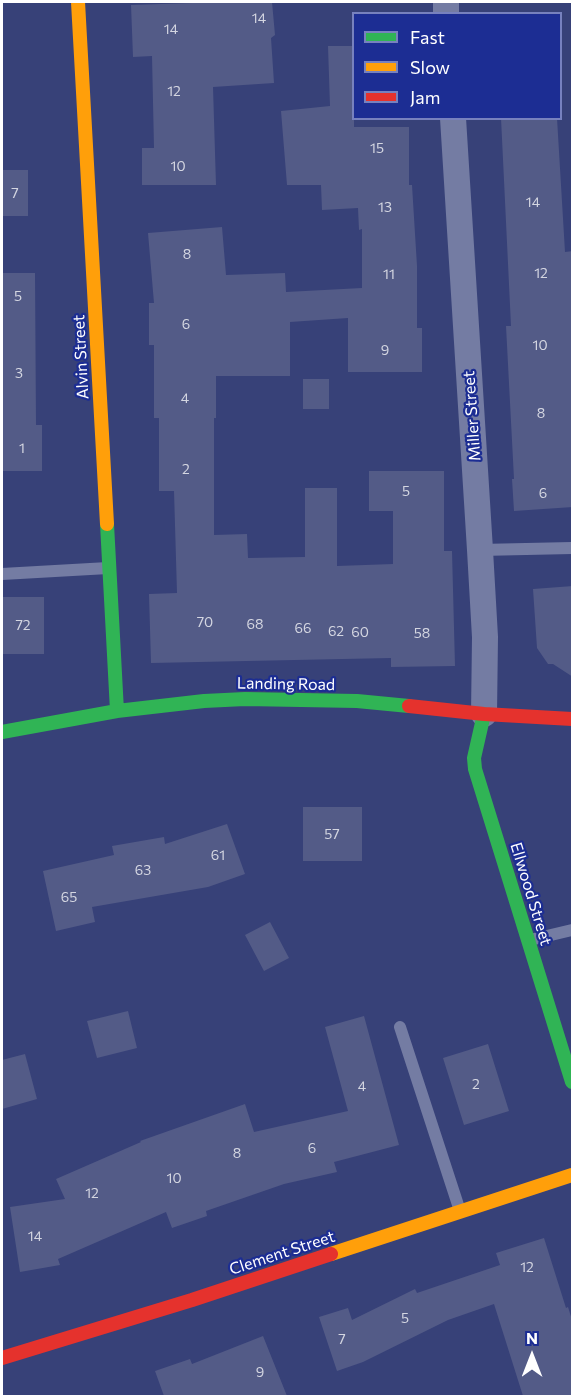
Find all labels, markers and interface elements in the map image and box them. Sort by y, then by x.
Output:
house number: 14 [252,10,266,26]
legend [352,12,562,120]
house number: 14 [164,21,178,37]
text: Fast [410,26,445,48]
text: Slow [410,56,450,78]
house number: 12 [167,83,181,99]
text: Jam [410,86,440,108]
house number: 15 [370,140,384,156]
house number: 10 [170,158,186,174]
house number: 7 [11,185,19,201]
house number: 14 [526,194,540,210]
house number: 13 [378,199,392,215]
house number: 8 [183,246,191,262]
house number: 12 [534,265,548,281]
house number: 11 [383,266,395,282]
house number: 5 [14,288,22,304]
street label: Alvin Street [69,314,93,400]
house number: 6 [182,316,190,332]
house number: 10 [532,337,548,353]
house number: 9 [381,342,389,358]
house number: 3 [15,365,23,381]
street label: Miller Street [459,370,485,462]
house number: 4 [181,390,189,406]
house number: 8 [537,405,545,421]
house number: 1 [19,440,25,456]
house number: 2 [182,461,190,477]
house number: 5 [402,483,410,499]
house number: 6 [539,485,547,501]
house number: 70 [197,614,213,630]
house number: 68 [247,616,263,632]
house number: 72 [15,617,31,633]
house number: 66 [295,620,311,636]
house number: 62 [328,623,344,639]
house number: 60 [351,624,369,640]
house number: 58 [414,625,430,641]
street label: Landing Road [237,674,335,694]
house number: 57 [324,826,340,842]
street label: Ellwood Street [506,840,556,948]
house number: 61 [211,847,225,863]
house number: 63 [135,862,151,878]
house number: 65 [61,889,77,905]
house number: 2 [472,1076,480,1092]
house number: 4 [358,1078,366,1094]
house number: 6 [308,1140,316,1156]
house number: 8 [233,1145,241,1161]
house number: 10 [166,1170,182,1186]
house number: 12 [85,1185,99,1201]
street label: Clement Street [227,1227,337,1279]
house number: 14 [28,1228,42,1244]
house number: 12 [520,1259,534,1275]
house number: 5 [401,1310,409,1326]
north arrow [502,1326,562,1386]
text: N [526,1328,538,1347]
house number: 7 [338,1331,346,1347]
house number: 9 [256,1364,264,1380]

